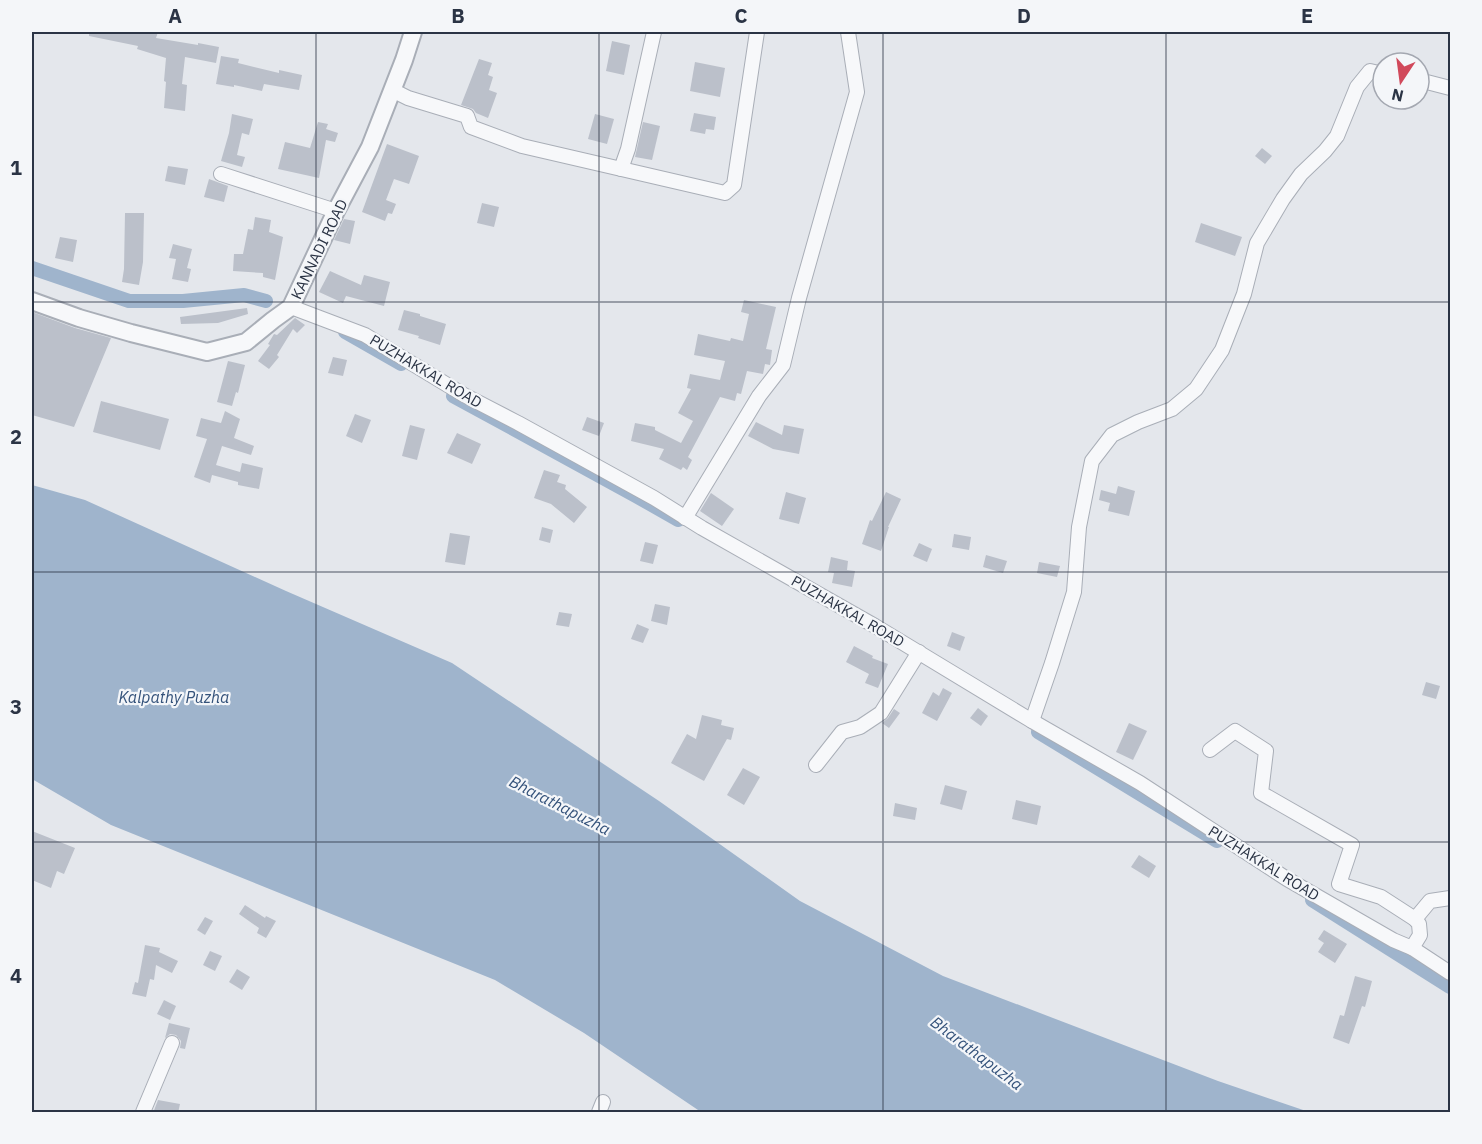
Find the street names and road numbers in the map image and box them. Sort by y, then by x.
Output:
street label: KANNADI ROAD [287,196,351,302]
street label: PUZHAKKAL ROAD [367,330,485,412]
street label: PUZHAKKAL ROAD [788,571,908,651]
street label: PUZHAKKAL ROAD [1205,821,1323,905]

